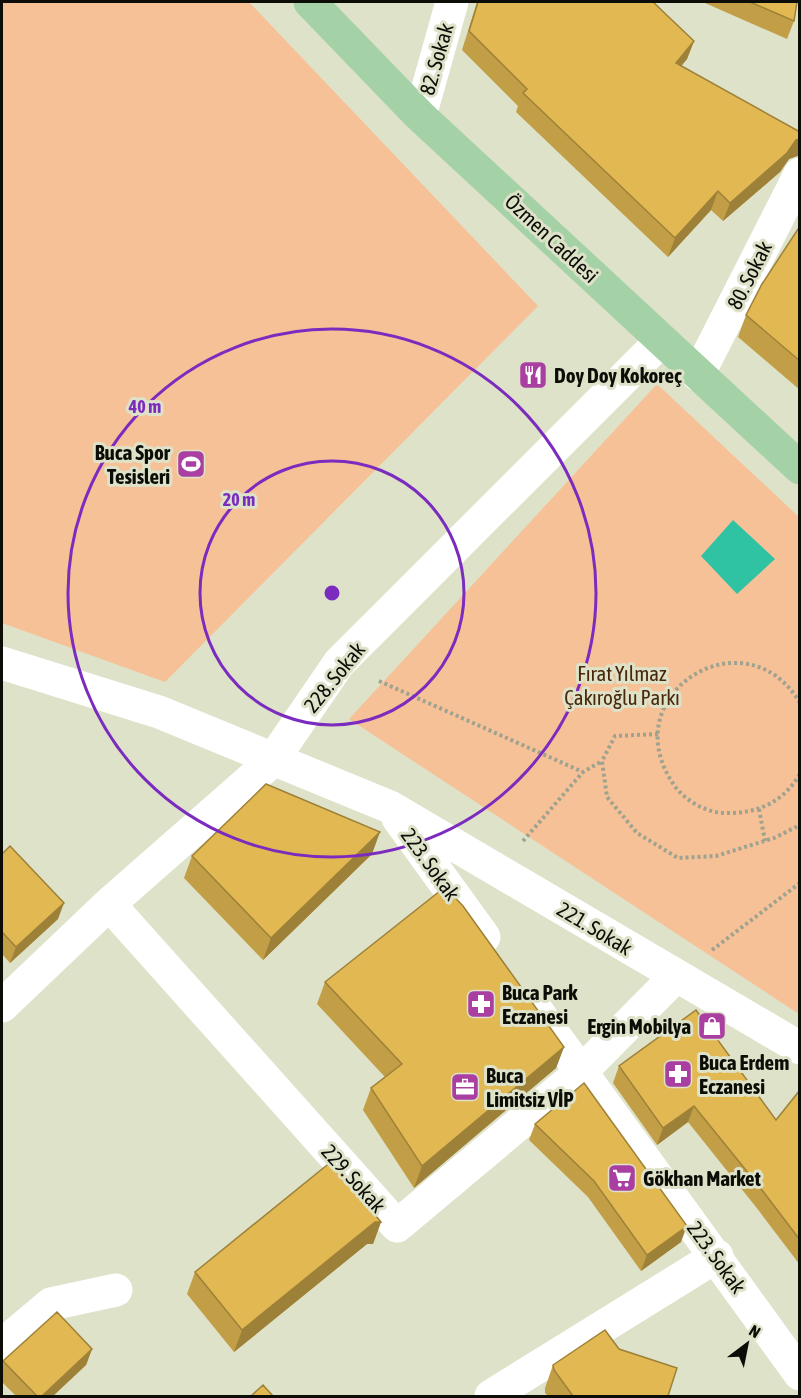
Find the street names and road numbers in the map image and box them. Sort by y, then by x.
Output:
street label: 82. Sokak [414,20,458,98]
street label: Özmen Caddesi [501,189,603,287]
street label: 80. Sokak [722,237,776,313]
street label: 228. Sokak [299,637,369,717]
street label: 223. Sokak [397,823,465,905]
street label: 221. Sokak [553,896,637,960]
street label: 229. Sokak [317,1139,391,1217]
street label: 223. Sokak [683,1216,751,1298]

